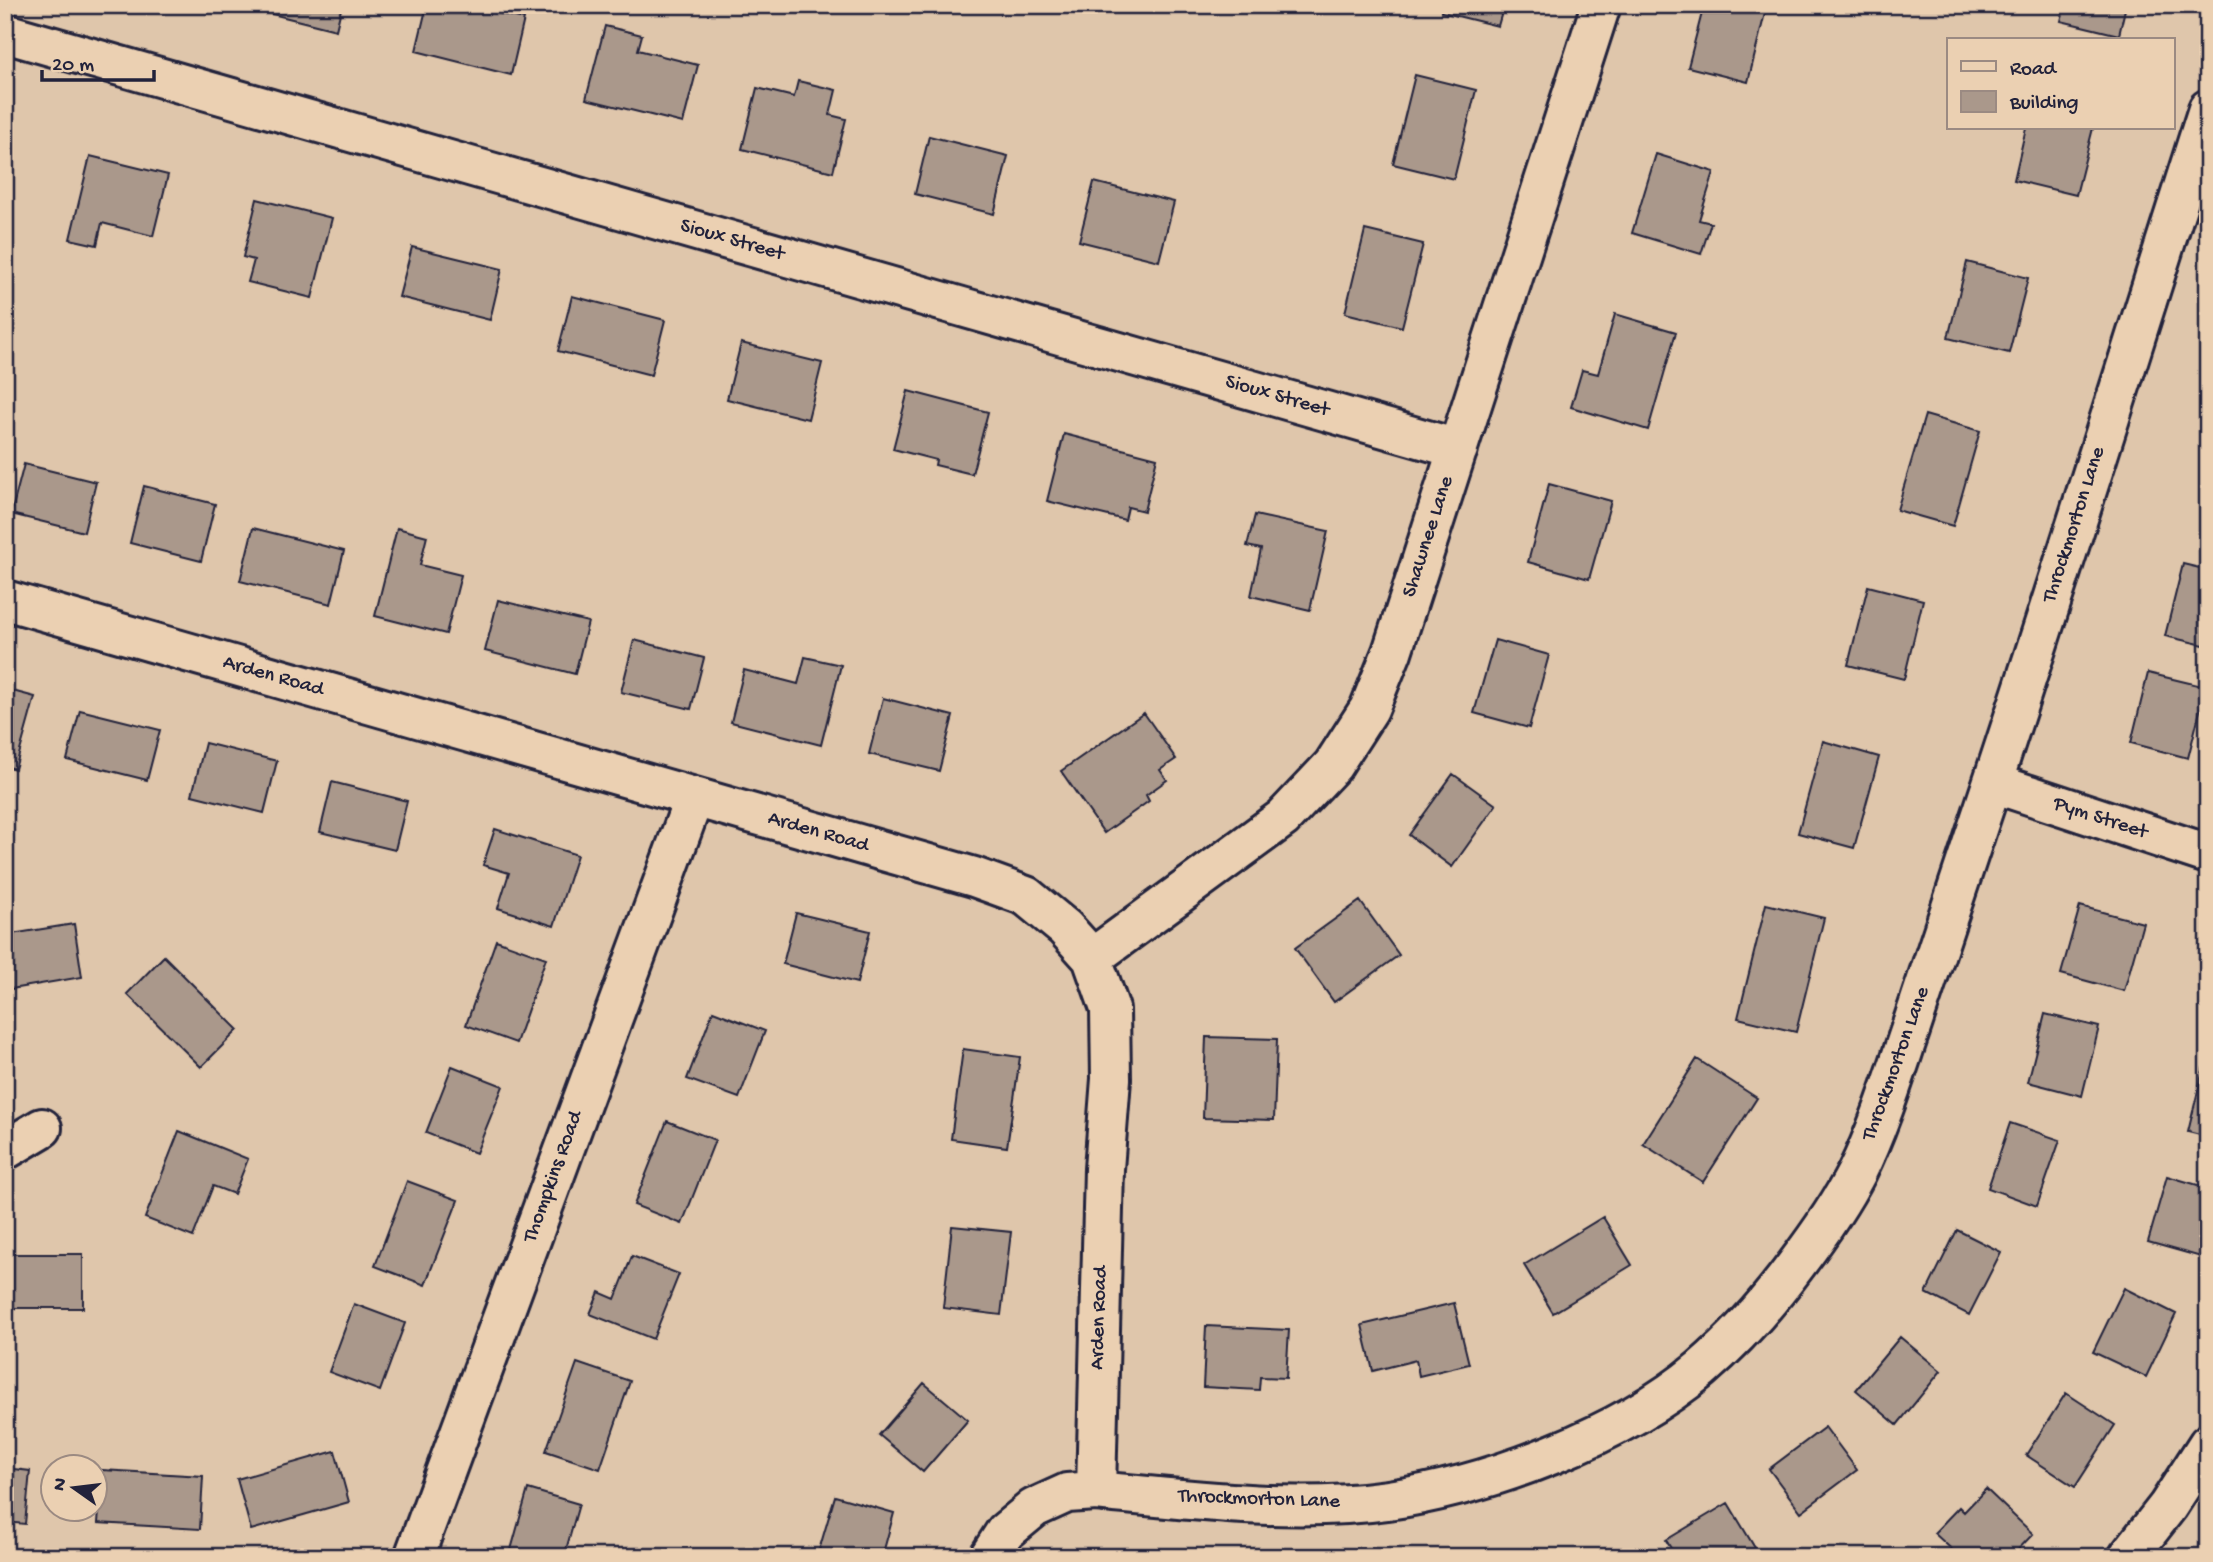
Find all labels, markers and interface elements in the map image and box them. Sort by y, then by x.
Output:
scale bar [42,38,154,82]
legend [1947,38,2174,130]
text: 20 m [52,54,94,79]
text: Road [2010,58,2058,83]
text: Building [2009,92,2079,117]
street label: Sioux Street [677,214,789,268]
street label: Sioux Street [1222,370,1334,424]
street label: Throckmorton Lane [2038,443,2112,607]
street label: Shawnee Lane [1398,472,1461,601]
street label: Arden Road [220,651,328,704]
street label: Pym Street [2049,792,2153,847]
street label: Arden Road [765,807,873,860]
street label: Throckmorton Lane [1857,983,1937,1145]
street label: Thompkins Road [518,1106,590,1247]
street label: Arden Road [1086,1264,1114,1370]
north arrow [38,1454,108,1524]
text: N [48,1476,74,1494]
street label: Throckmorton Lane [1177,1485,1342,1515]

